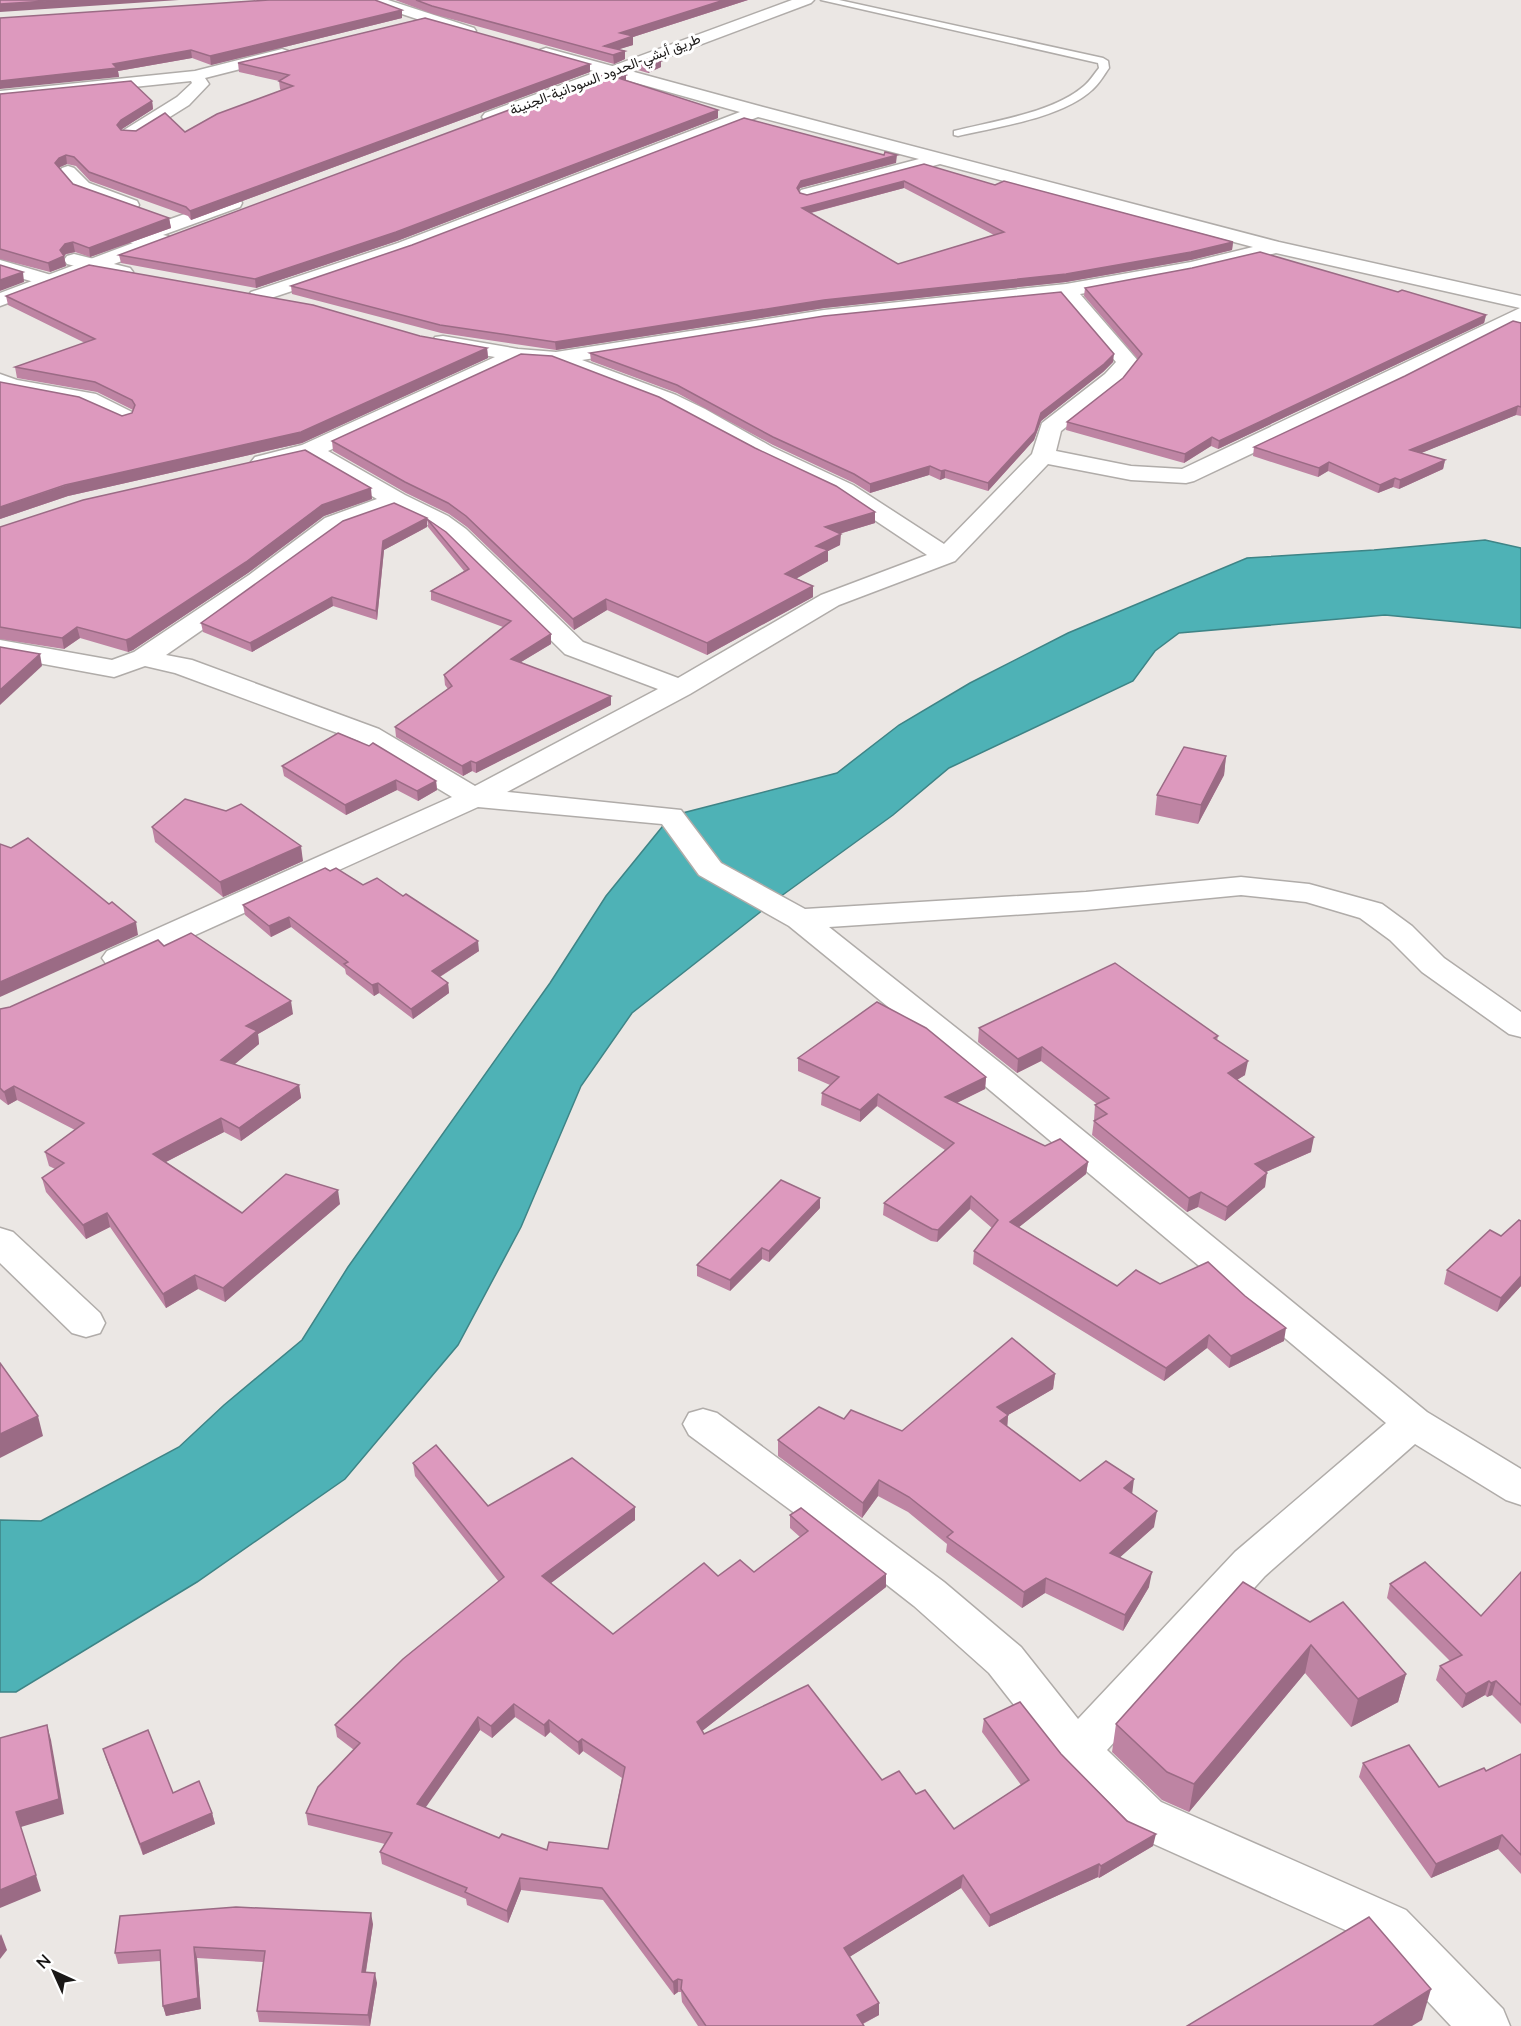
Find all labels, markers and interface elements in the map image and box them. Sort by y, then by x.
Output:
street label: طريق أبشي-الحدود السودانية-الجنينة [507,29,704,122]
north arrow [24,1942,84,2002]
text: N [32,1950,54,1972]

